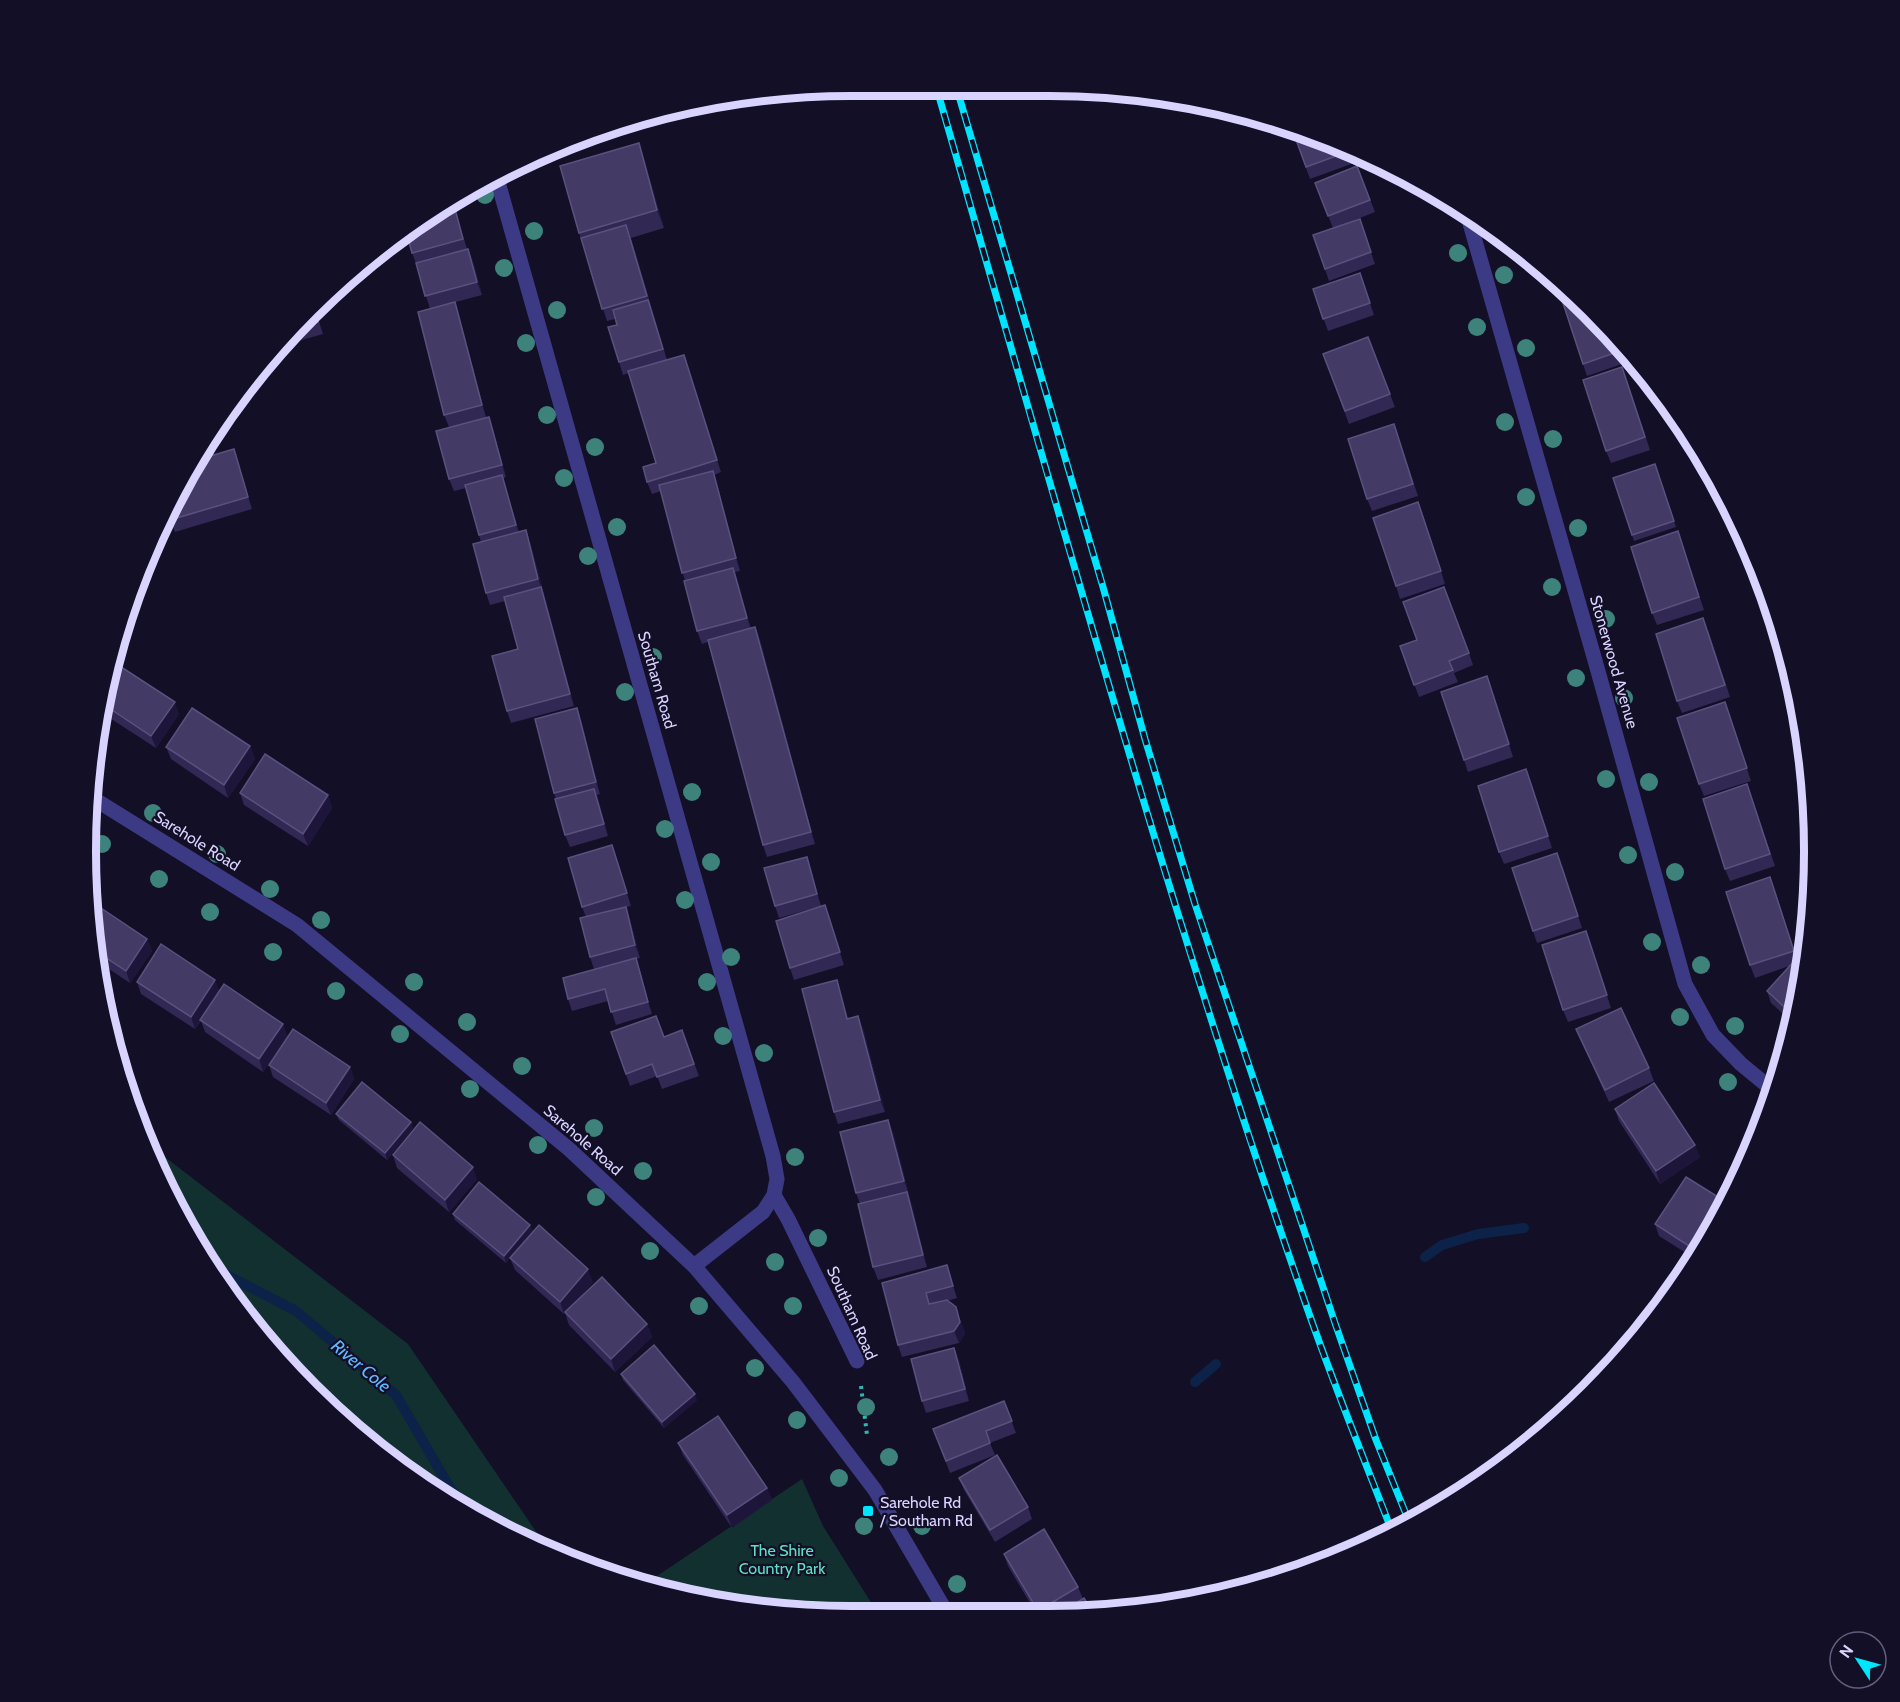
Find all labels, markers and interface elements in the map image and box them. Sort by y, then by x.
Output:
street label: Stonerwood Avenue [1586,593,1642,731]
street label: Southam Road [634,629,680,731]
street label: Sarehole Road [151,807,243,875]
street label: Sarehole Road [540,1101,626,1179]
street label: Southam Road [823,1263,881,1363]
water label: River Cole [327,1335,395,1397]
place label: Sarehole Rd / Southam Rd [879,1493,973,1530]
marker: Sarehole Rd / Southam Rd [861,1504,875,1518]
park label: The Shire Country Park [739,1541,826,1578]
north arrow [1828,1630,1888,1690]
text: N [1835,1641,1857,1662]

